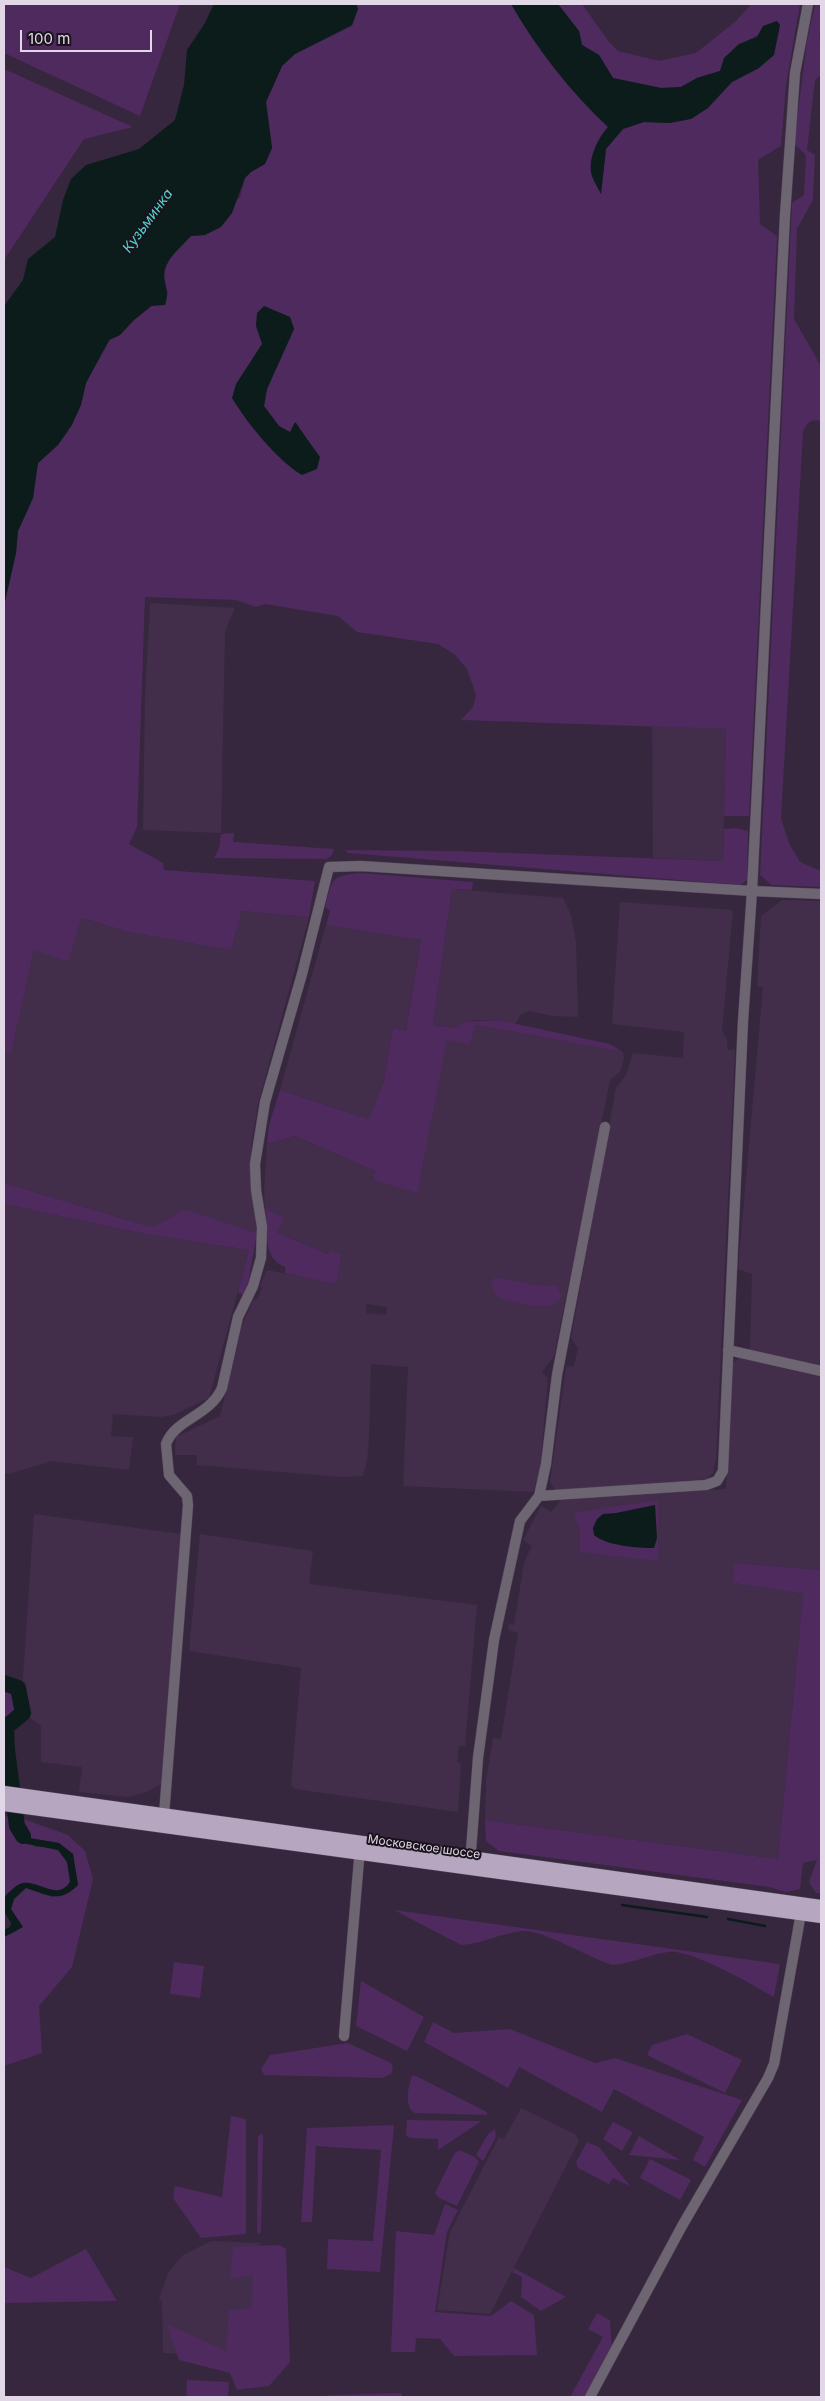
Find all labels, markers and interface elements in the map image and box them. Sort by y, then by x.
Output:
scale bar [22,20,155,52]
text: 100 m [28,29,70,48]
water label: Кузьминка [119,186,177,256]
street label: Московское шоссе [367,1832,481,1862]

